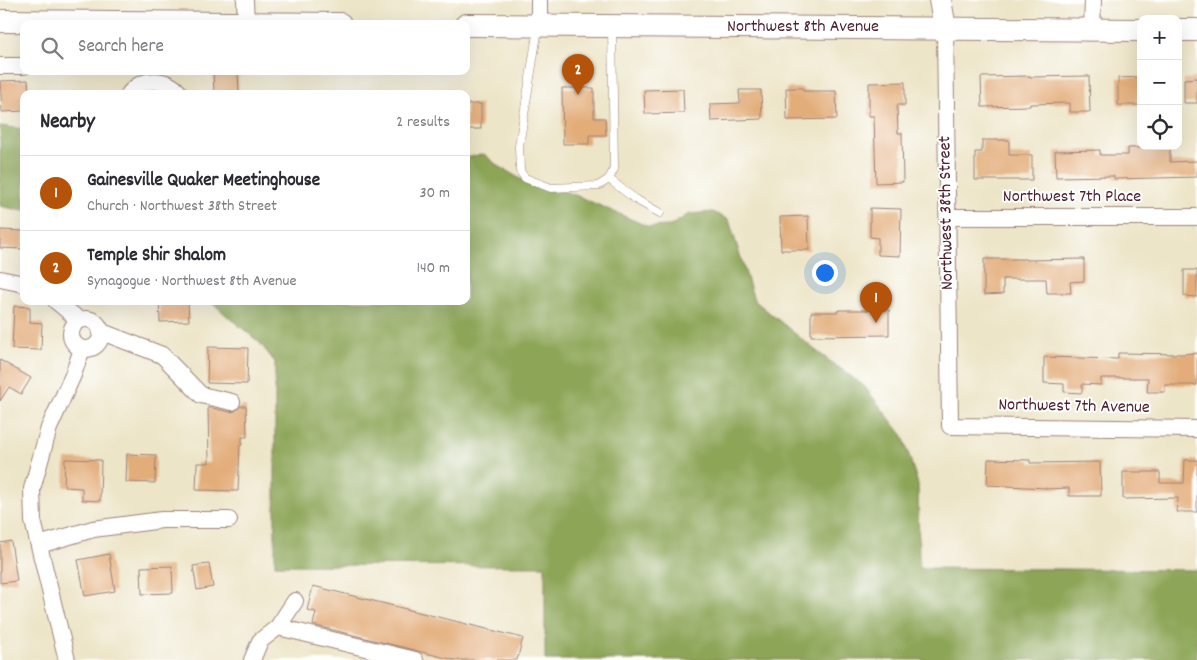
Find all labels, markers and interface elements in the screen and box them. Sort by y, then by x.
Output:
street label: Northwest 8th Avenue [727,15,879,40]
map controls [1137,15,1182,150]
button: + [1137,15,1182,60]
search box [20,20,470,75]
icon: search [38,34,66,62]
text: Search here [78,34,164,61]
pin: 2 [562,54,594,95]
button: − [1137,60,1182,105]
button: locate [1137,105,1182,150]
text: Nearby [40,108,95,138]
text: 2 results [396,111,450,134]
street label: Northwest 38th Street [933,135,961,290]
text: Gainesville Quaker Meetinghouse [87,168,320,195]
text: 1 [54,182,58,205]
text: 30 m [420,182,450,205]
street label: Northwest 7th Place [1003,185,1141,210]
text: Church · Northwest 38th Street [87,195,277,218]
text: Temple Shir Shalom [87,243,226,270]
text: 2 [53,257,60,280]
text: 140 m [416,257,450,280]
your location [812,260,838,286]
text: Synagogue · Northwest 8th Avenue [87,270,296,293]
pin: 1 [860,282,892,323]
street label: Northwest 7th Avenue [998,393,1150,421]

